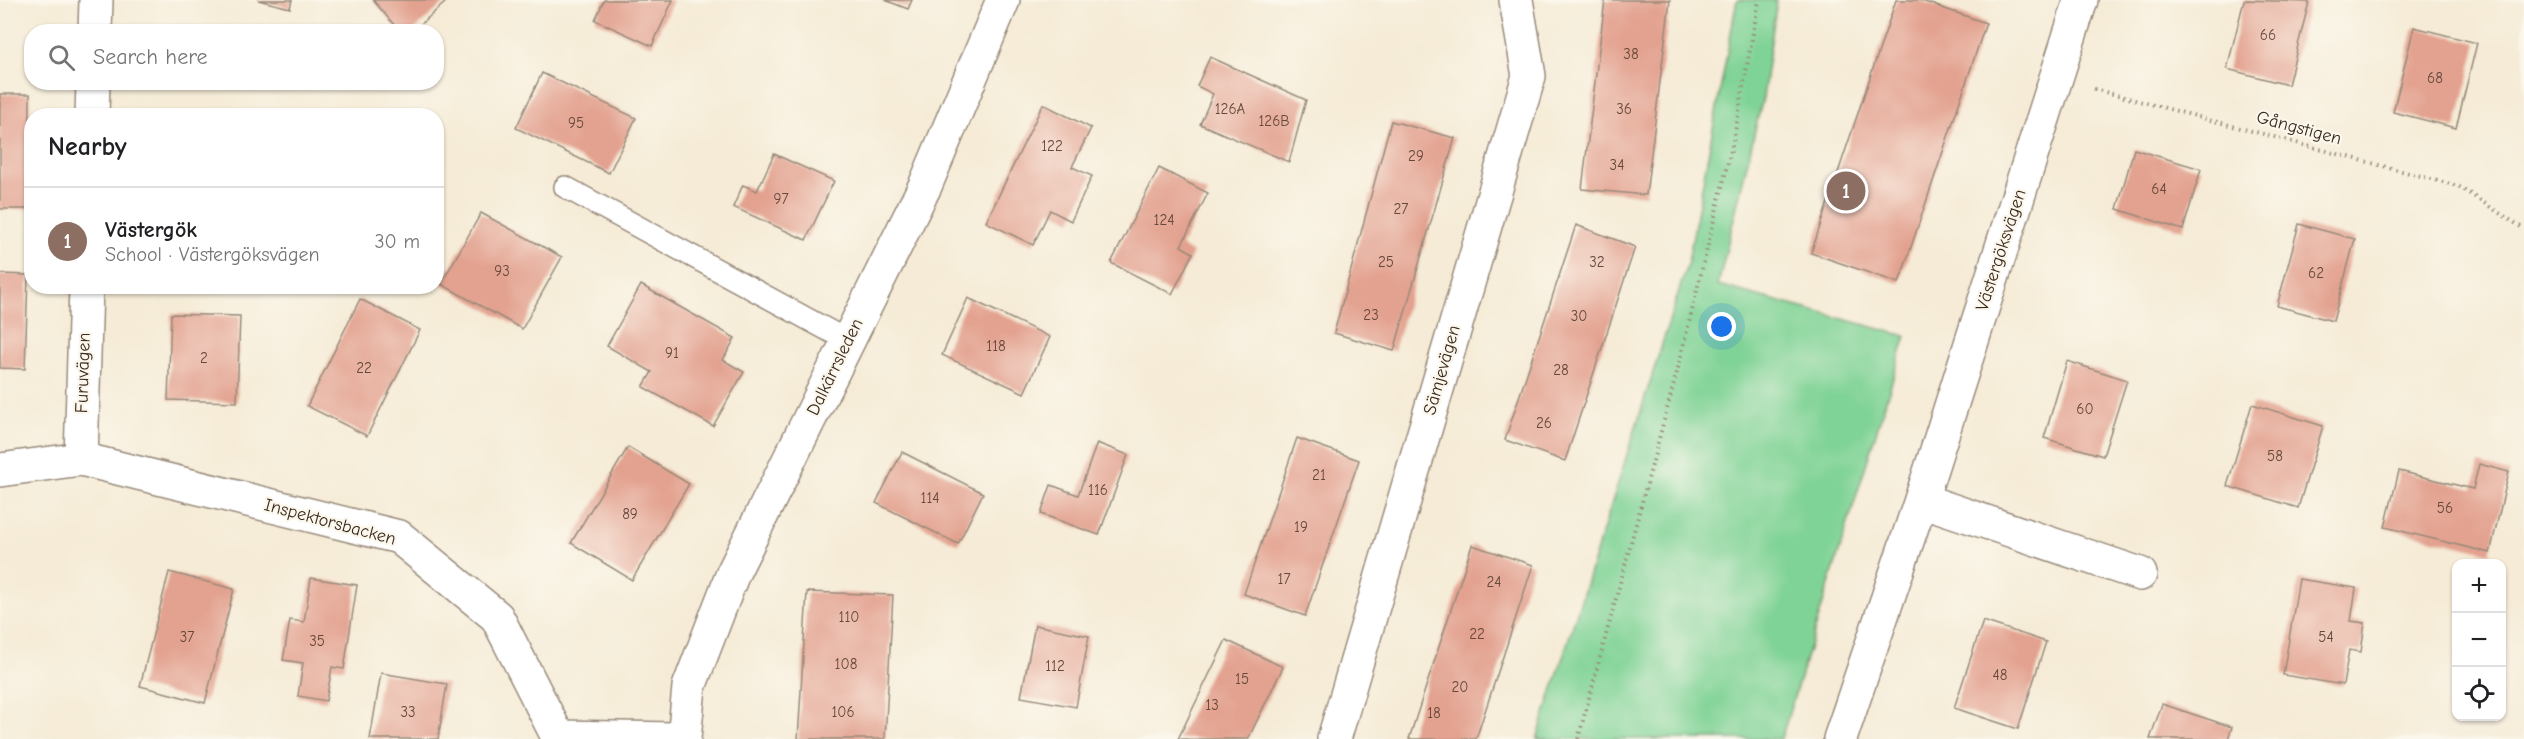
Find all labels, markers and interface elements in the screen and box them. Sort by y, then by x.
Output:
search box [24,24,444,90]
house number: 66 [2260,26,2276,44]
icon: search [45,41,78,74]
text: Search here [93,44,208,70]
house number: 38 [1623,45,1639,63]
house number: 68 [2427,69,2443,87]
house number: 126A [1215,100,1246,118]
house number: 36 [1616,100,1632,118]
street label: Gångstigen [2254,107,2344,149]
house number: 126B [1258,112,1290,130]
house number: 95 [568,114,584,132]
text: Nearby [48,132,127,162]
house number: 122 [1041,137,1063,155]
house number: 29 [1408,147,1424,165]
house number: 34 [1610,156,1624,174]
pin: 1 [1826,168,1866,213]
house number: 64 [2151,180,2167,198]
street label: Västergöksvägen [1971,186,2031,314]
house number: 97 [773,190,789,208]
house number: 27 [1394,200,1408,218]
house number: 124 [1154,211,1174,229]
text: Västergök [105,217,197,243]
text: 1 [64,230,71,253]
text: 30 m [374,230,420,253]
text: School · Västergöksvägen [105,243,320,266]
house number: 25 [1378,253,1394,271]
house number: 32 [1589,253,1605,271]
house number: 93 [494,262,510,280]
house number: 62 [2308,264,2324,282]
house number: 23 [1363,306,1379,324]
house number: 30 [1571,307,1587,325]
your location [1707,312,1736,341]
street label: Dalkärrsleden [802,315,868,419]
street label: Sämjevägen [1419,323,1465,417]
street label: Furuvägen [71,332,95,414]
house number: 118 [986,337,1006,355]
house number: 91 [665,344,679,362]
house number: 2 [200,349,208,367]
house number: 22 [356,359,372,377]
house number: 28 [1553,361,1569,379]
house number: 60 [2076,400,2094,418]
house number: 26 [1536,414,1552,432]
house number: 58 [2267,447,2283,465]
house number: 21 [1312,466,1326,484]
house number: 116 [1088,481,1108,499]
house number: 114 [920,489,940,507]
street label: Inspektorsbacken [262,494,398,550]
house number: 56 [2437,499,2453,517]
house number: 89 [622,505,638,523]
house number: 19 [1294,518,1308,536]
map controls [2452,559,2506,721]
button: + [2452,559,2506,613]
house number: 17 [1277,570,1291,588]
house number: 24 [1486,573,1502,591]
house number: 110 [838,608,860,626]
button: − [2452,613,2506,667]
house number: 22 [1469,625,1485,643]
house number: 37 [180,628,194,646]
house number: 54 [2318,628,2334,646]
house number: 35 [309,632,325,650]
house number: 108 [835,655,857,673]
house number: 112 [1045,657,1065,675]
house number: 48 [1993,666,2008,684]
button: locate [2452,667,2506,721]
house number: 15 [1235,670,1249,688]
house number: 20 [1452,678,1468,696]
house number: 13 [1205,696,1219,714]
house number: 33 [400,703,416,721]
house number: 106 [831,703,855,721]
house number: 18 [1427,704,1441,722]

